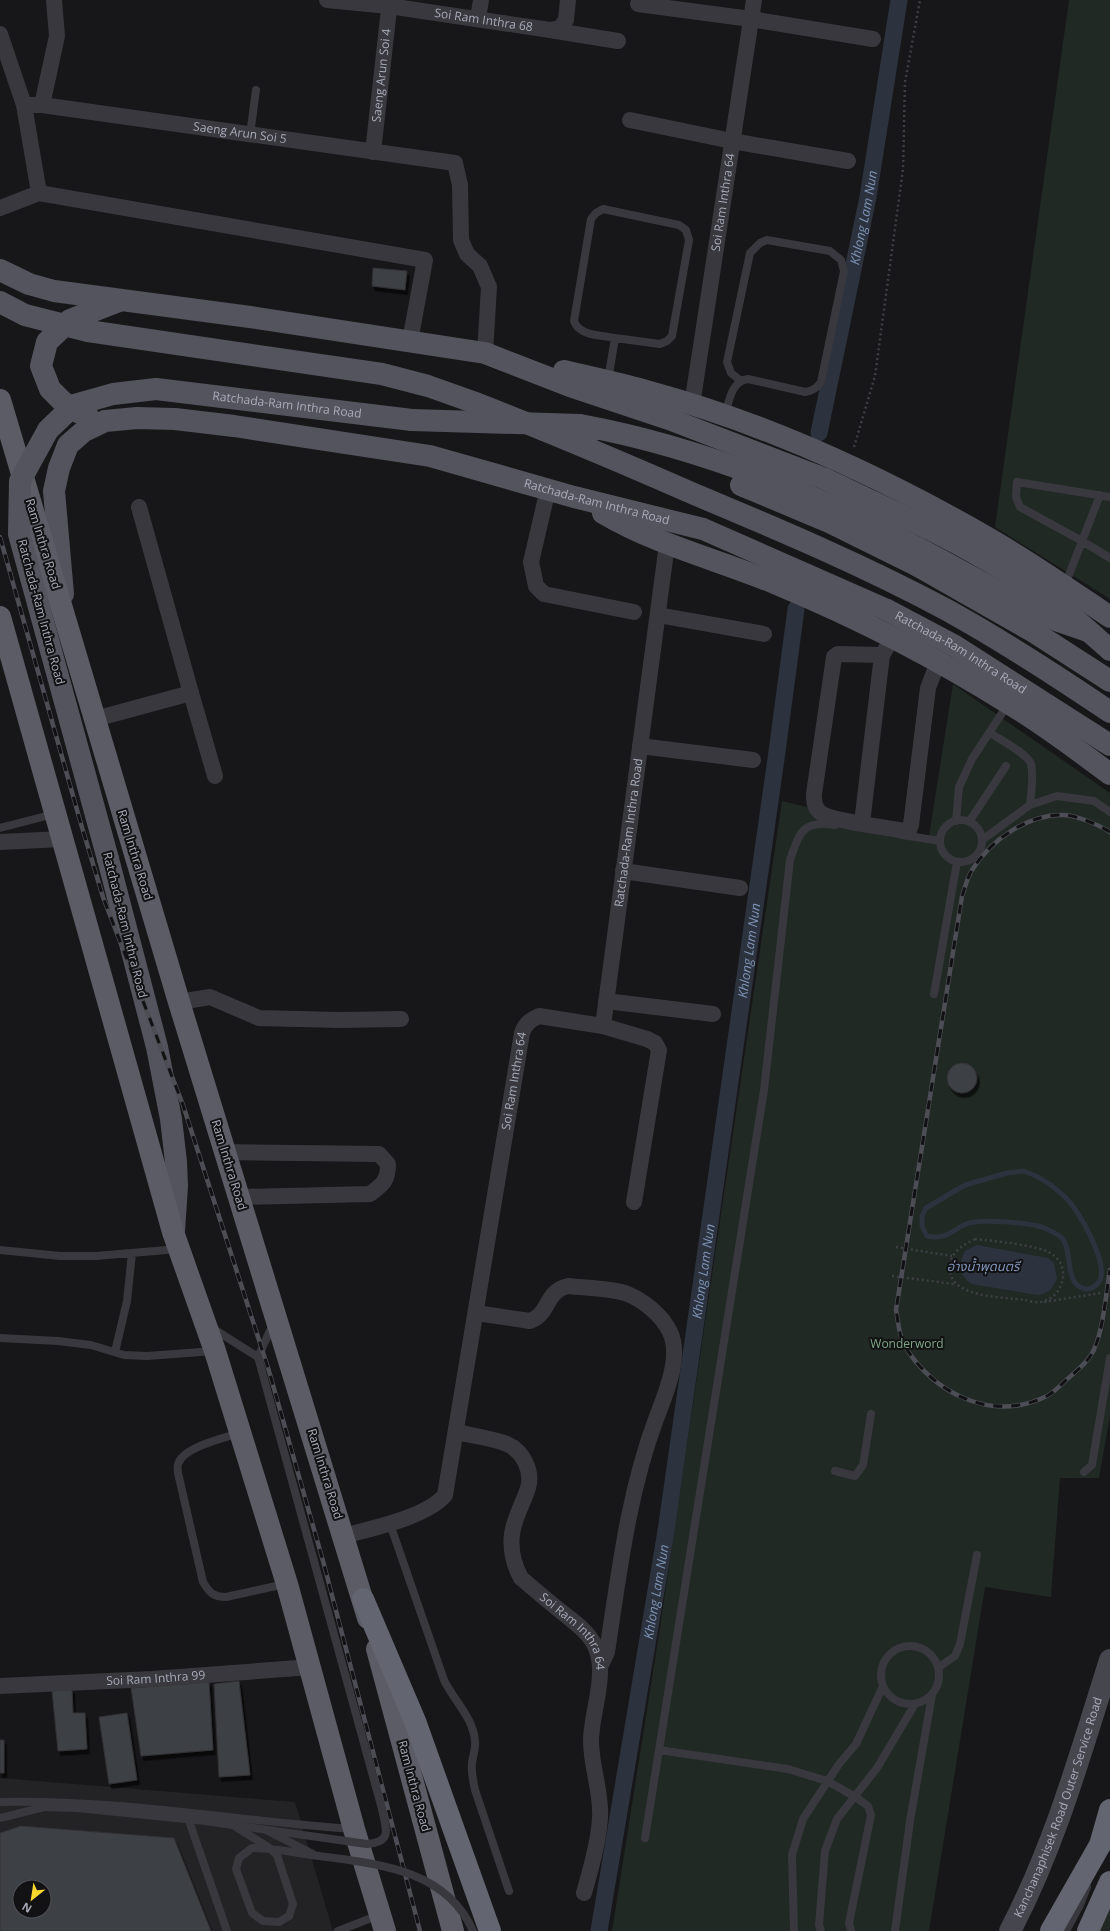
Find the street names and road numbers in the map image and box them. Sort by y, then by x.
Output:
street label: Soi Ram Inthra 68 [433,4,534,35]
street label: Saeng Arun Soi 4 [367,28,395,123]
street label: Saeng Arun Soi 5 [192,117,288,147]
street label: Soi Ram Inthra 64 [707,152,738,253]
street label: Ratchada-Ram Inthra Road [212,387,363,422]
street label: Ratchada-Ram Inthra Road [522,474,672,528]
street label: Ram Inthra Road [22,496,65,591]
street label: Ratchada-Ram Inthra Road [14,537,69,687]
street label: Ratchada-Ram Inthra Road [892,607,1030,697]
street label: Ratchada-Ram Inthra Road [610,757,646,908]
street label: Ram Inthra Road [114,807,157,902]
street label: Ratchada-Ram Inthra Road [99,850,152,1000]
street label: Soi Ram Inthra 64 [497,1031,530,1131]
street label: Ram Inthra Road [208,1117,251,1212]
street label: Ram Inthra Road [304,1426,347,1521]
street label: Soi Ram Inthra 64 [536,1588,609,1671]
street label: Soi Ram Inthra 99 [106,1666,206,1689]
street label: Kanchanaphisek Road Outer Service Road [1009,1695,1106,1920]
street label: Ram Inthra Road [394,1738,435,1833]

